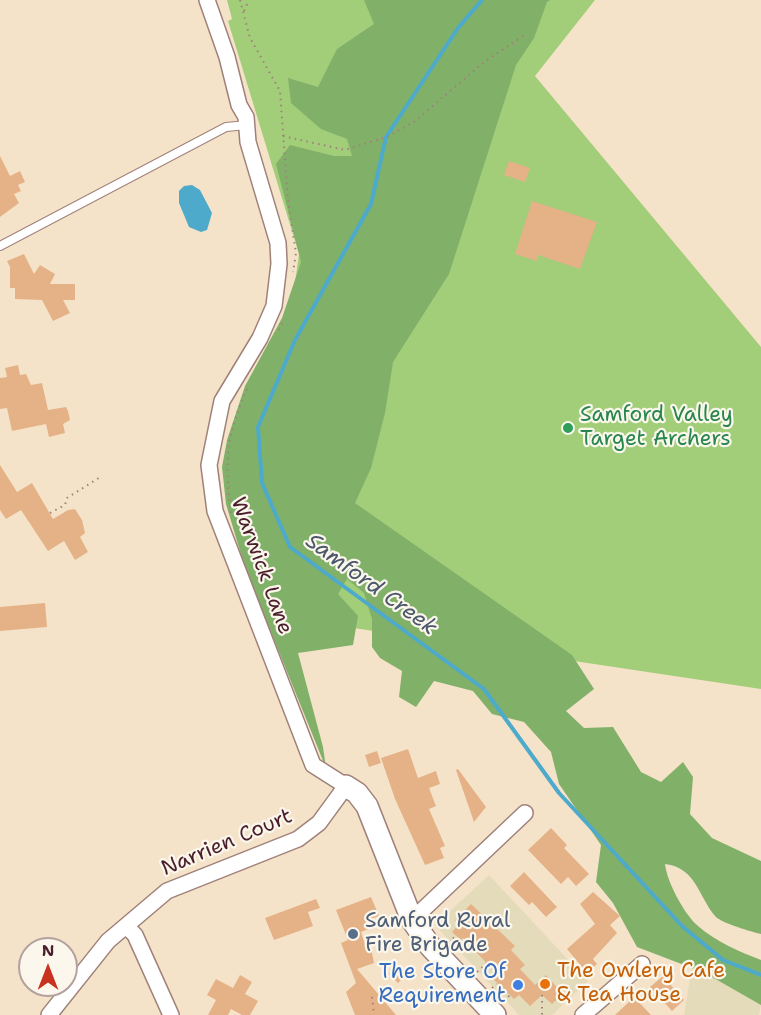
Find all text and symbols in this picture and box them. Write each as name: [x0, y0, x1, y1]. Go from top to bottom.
place label: Samford Valley Target Archers: [580, 403, 733, 453]
marker: Samford Valley Target Archers: [561, 421, 575, 435]
street label: Warwick Lane: [225, 494, 297, 638]
water label: Samford Creek: [300, 528, 442, 642]
street label: Narrien Court: [158, 804, 296, 882]
place label: Samford Rural Fire Brigade: [365, 909, 510, 959]
marker: Samford Rural Fire Brigade: [346, 927, 360, 941]
north arrow: [18, 937, 78, 997]
text: N: [42, 940, 54, 961]
place label: The Owlery Cafe & Tea House: [557, 959, 725, 1009]
place label: The Store Of Requirement: [378, 960, 506, 1010]
marker: The Owlery Cafe & Tea House: [538, 977, 552, 991]
marker: The Store Of Requirement: [511, 978, 525, 992]

